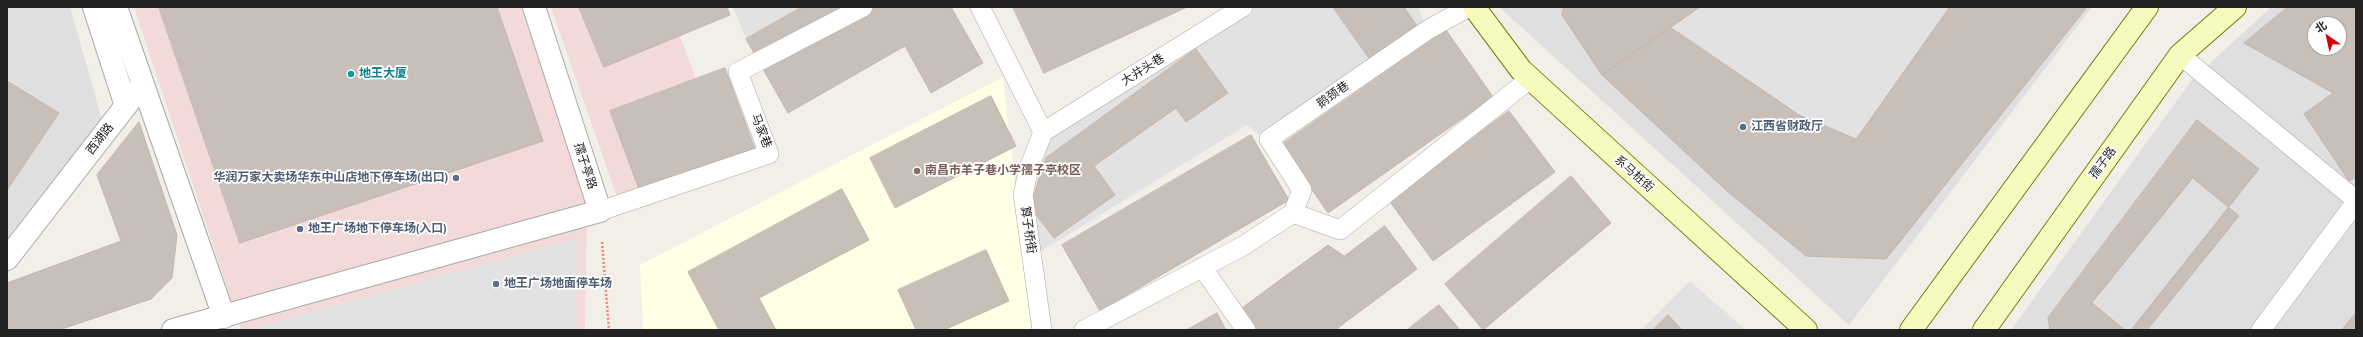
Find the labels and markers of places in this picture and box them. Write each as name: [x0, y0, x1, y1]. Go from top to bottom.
place label: 地王大厦: [359, 67, 407, 81]
marker: 地王大厦: [346, 69, 356, 79]
place label: 江西省财政厅: [1751, 120, 1823, 134]
marker: 江西省财政厅: [1738, 122, 1748, 132]
place label: 南昌市羊子巷小学孺子亭校区: [925, 164, 1081, 178]
marker: 南昌市羊子巷小学孺子亭校区: [912, 166, 922, 176]
place label: 华润万家大卖场华东中山店地下停车场(出口): [213, 171, 448, 185]
marker: 华润万家大卖场华东中山店地下停车场(出口): [451, 173, 461, 183]
place label: 地王广场地下停车场(入口): [308, 222, 447, 236]
marker: 地王广场地下停车场(入口): [295, 224, 305, 234]
place label: 地王广场地面停车场: [504, 277, 612, 291]
marker: 地王广场地面停车场: [491, 279, 501, 289]

